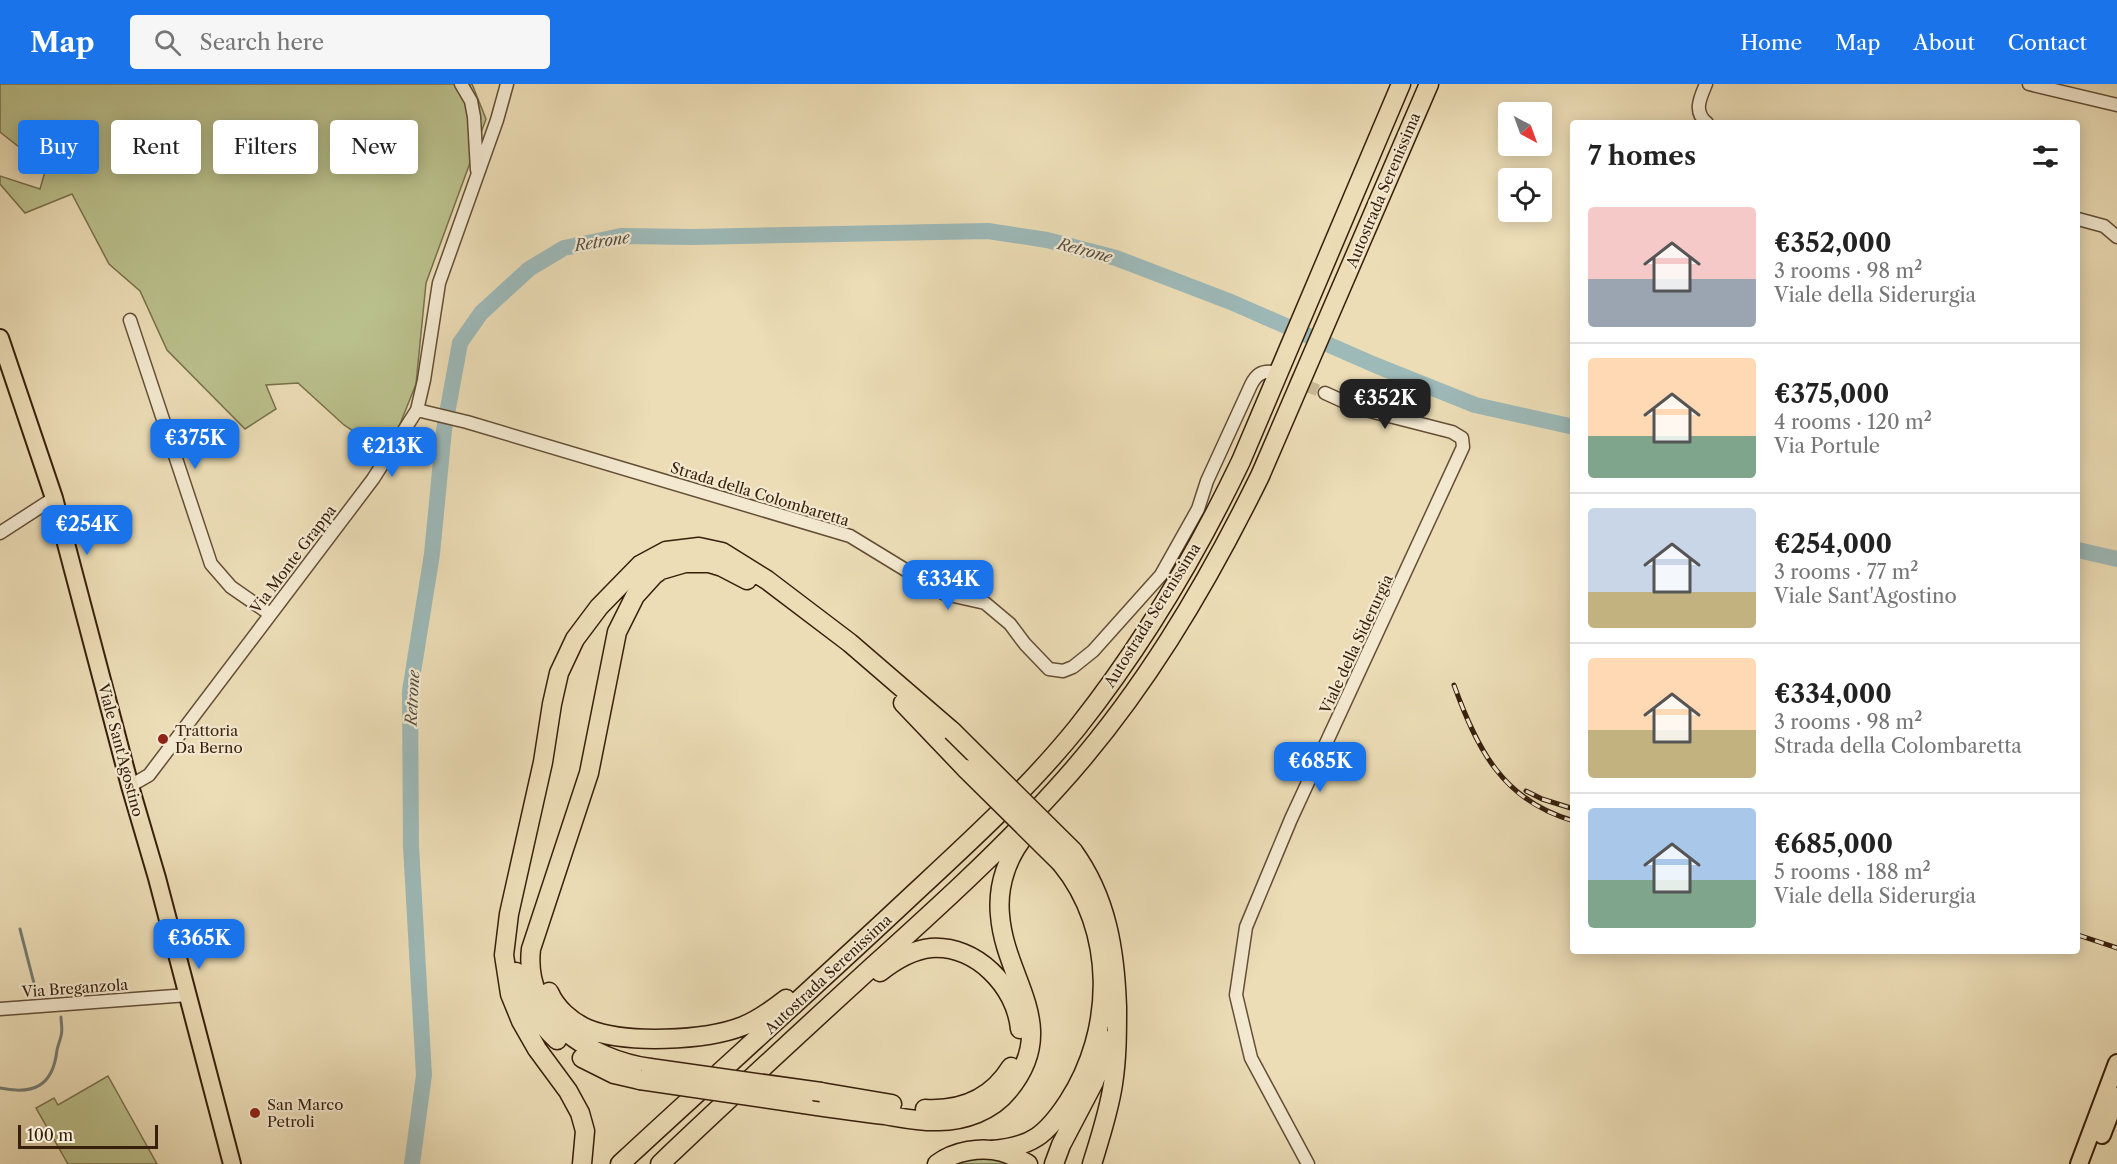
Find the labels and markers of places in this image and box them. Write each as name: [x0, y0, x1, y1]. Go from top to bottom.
pin: €352K: [1343, 379, 1427, 430]
pin: €375K: [153, 419, 237, 470]
pin: €213K: [350, 427, 434, 478]
pin: €254K: [45, 505, 129, 556]
pin: €334K: [906, 560, 990, 611]
place label: Trattoria Da Berno: [175, 721, 243, 757]
marker: Trattoria Da Berno: [156, 732, 170, 746]
pin: €685K: [1278, 742, 1362, 793]
pin: €365K: [157, 919, 241, 970]
place label: San Marco Petroli: [267, 1095, 343, 1131]
marker: San Marco Petroli: [248, 1106, 262, 1120]

